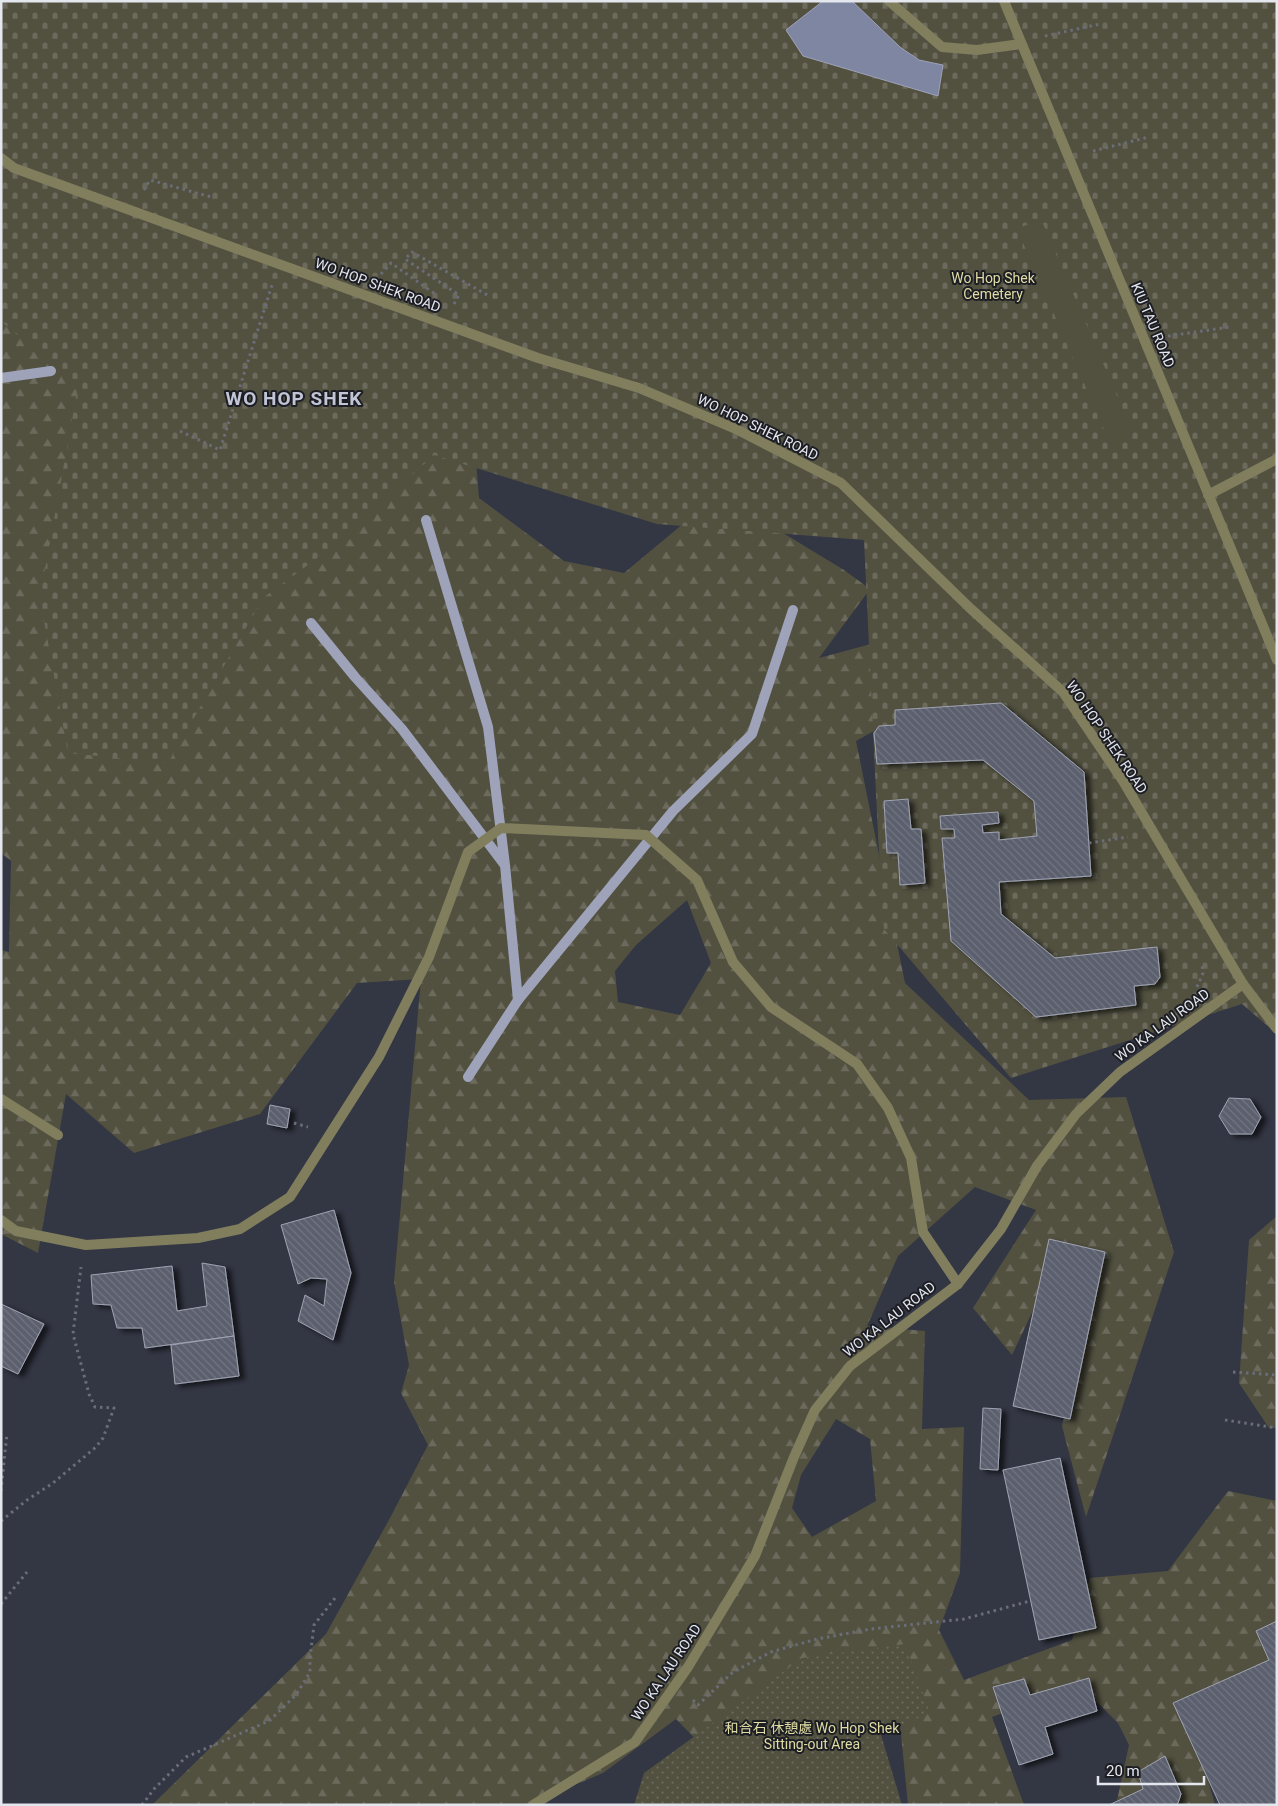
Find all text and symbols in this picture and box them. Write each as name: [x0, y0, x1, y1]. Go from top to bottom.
street label: WO HOP SHEK ROAD: [313, 255, 443, 315]
park label: Wo Hop Shek Cemetery: [951, 270, 1036, 302]
street label: KIU TAU ROAD: [1128, 280, 1178, 370]
district label: WO HOP SHEK: [226, 387, 362, 410]
street label: WO HOP SHEK ROAD: [695, 391, 821, 463]
street label: WO HOP SHEK ROAD: [1063, 678, 1151, 796]
street label: WO KA LAU ROAD: [1112, 985, 1212, 1065]
street label: WO KA LAU ROAD: [840, 1278, 938, 1360]
street label: WO KA LAU ROAD: [628, 1621, 704, 1723]
park label: 和合石 休憩處 Wo Hop Shek Sitting-out Area: [725, 1720, 900, 1752]
scale bar: [1098, 1754, 1204, 1786]
text: 20 m: [1106, 1762, 1140, 1780]

